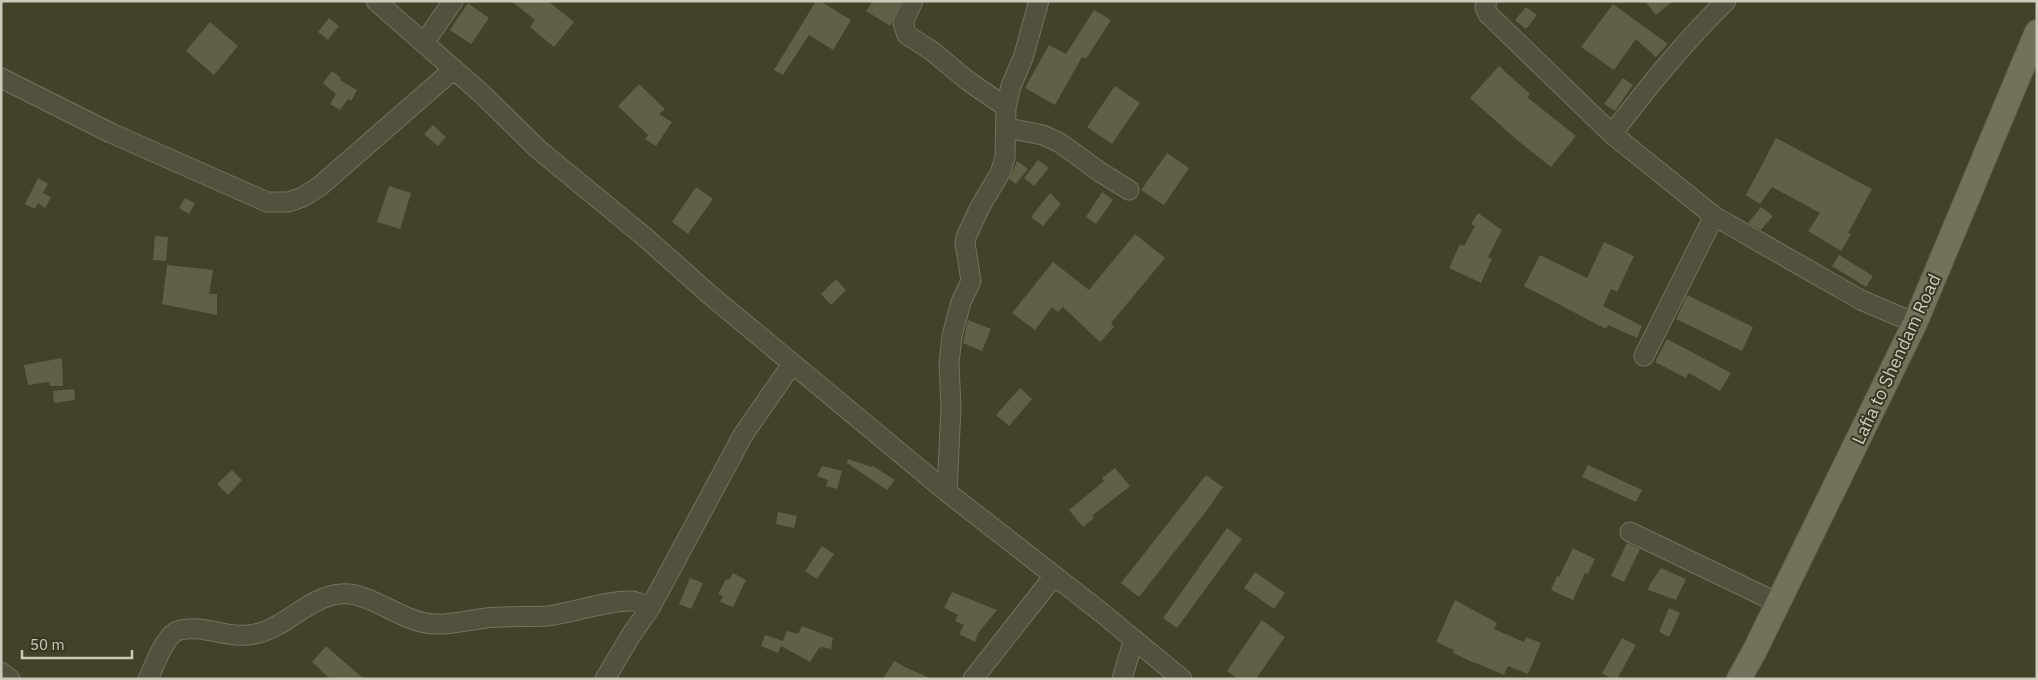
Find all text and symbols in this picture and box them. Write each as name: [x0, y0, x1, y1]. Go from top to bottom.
street label: Lafia to Shendam Road: [1846, 270, 1946, 448]
scale bar: [22, 628, 132, 660]
text: 50 m: [30, 635, 65, 654]

